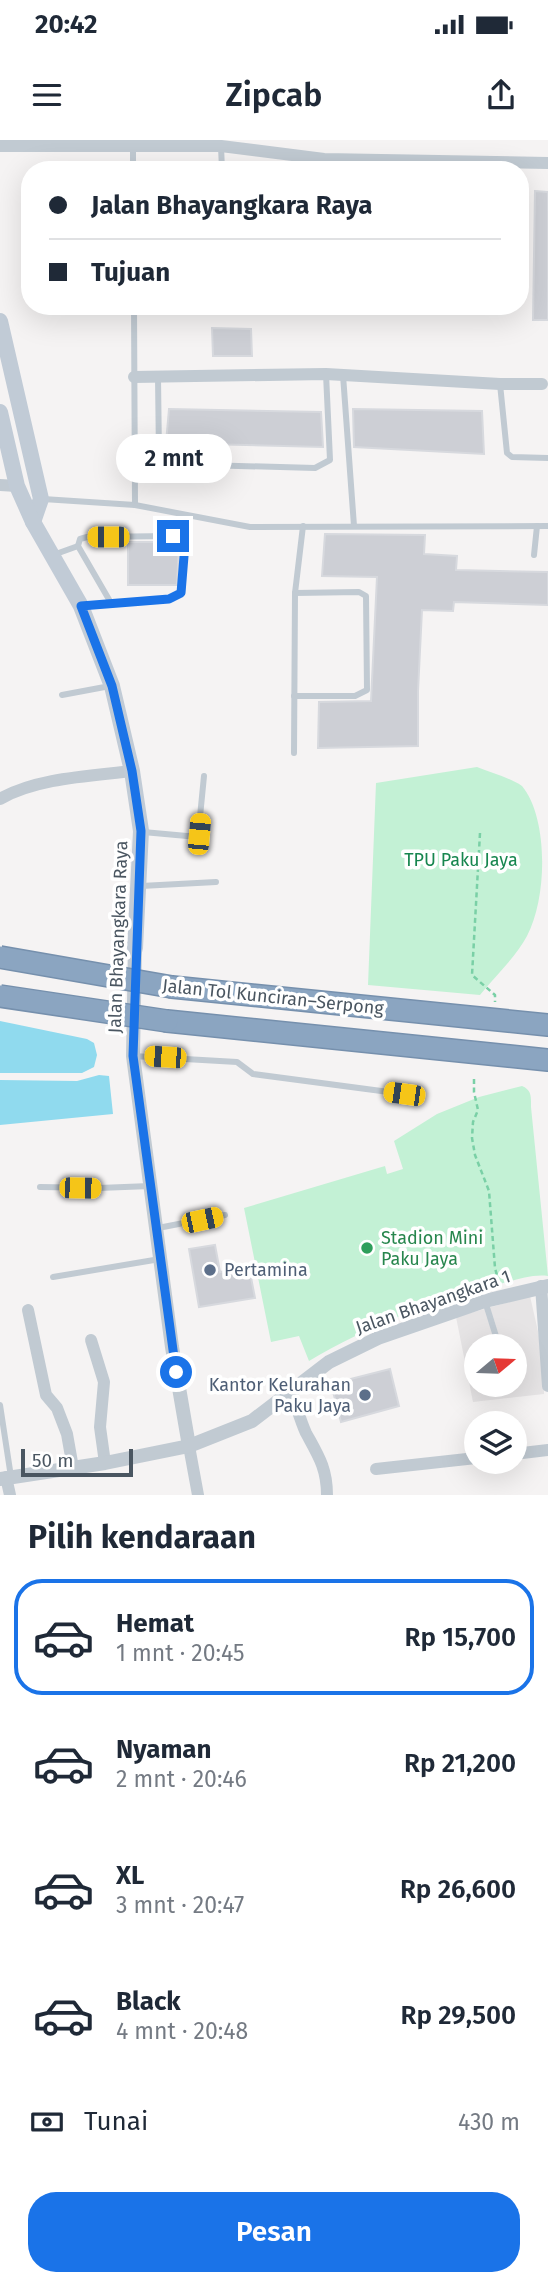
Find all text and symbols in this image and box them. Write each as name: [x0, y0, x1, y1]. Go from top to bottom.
text: 20:42: [35, 9, 97, 40]
icon: menu: [28, 76, 66, 114]
text: Zipcab: [226, 76, 322, 114]
icon: share: [482, 76, 520, 114]
text: Jalan Bhayangkara Raya: [91, 190, 373, 221]
text: Tujuan: [91, 257, 170, 288]
callout: 2 mnt: [115, 434, 231, 484]
text: 2 mnt: [145, 444, 203, 472]
route end: [157, 520, 189, 552]
car: [88, 527, 130, 548]
car: [187, 812, 212, 856]
street label: Jalan Bhayangkara Raya: [104, 840, 132, 1034]
park label: TPU Paku Jaya: [404, 849, 518, 871]
street label: Jalan Tol Kunciran–Serpong: [161, 974, 385, 1020]
car: [144, 1045, 187, 1069]
car: [382, 1081, 427, 1107]
car: [59, 1177, 102, 1199]
car: [180, 1205, 225, 1235]
place label: Stadion Mini Paku Jaya: [381, 1227, 483, 1270]
marker: Stadion Mini Paku Jaya: [359, 1240, 375, 1256]
place label: Pertamina: [224, 1259, 308, 1281]
marker: Pertamina: [202, 1262, 218, 1278]
street label: Jalan Bhayangkara 1: [353, 1265, 513, 1339]
north arrow: [464, 1334, 527, 1396]
map controls: [464, 1334, 527, 1474]
route start: [160, 1356, 192, 1388]
place label: Kantor Kelurahan Paku Jaya: [209, 1374, 351, 1417]
marker: Kantor Kelurahan Paku Jaya: [357, 1387, 373, 1403]
button: layers: [464, 1411, 527, 1474]
scale bar: [21, 1446, 133, 1478]
text: 50 m: [32, 1449, 73, 1472]
text: Pilih kendaraan: [28, 1518, 256, 1556]
icon: car: [32, 1606, 95, 1669]
text: Hemat: [116, 1608, 194, 1639]
text: Rp 15,700: [405, 1622, 516, 1653]
text: 1 mnt · 20:45: [116, 1639, 244, 1667]
icon: car: [32, 1732, 95, 1795]
text: Nyaman: [116, 1734, 212, 1765]
text: Rp 21,200: [404, 1748, 516, 1779]
text: 2 mnt · 20:46: [116, 1765, 247, 1793]
icon: car: [32, 1858, 95, 1921]
text: XL: [116, 1860, 144, 1891]
text: Rp 26,600: [400, 1874, 516, 1905]
text: 3 mnt · 20:47: [116, 1891, 244, 1919]
icon: car: [32, 1984, 95, 2047]
text: Black: [116, 1986, 181, 2017]
text: Rp 29,500: [400, 2000, 516, 2031]
text: 4 mnt · 20:48: [116, 2017, 248, 2045]
icon: cash: [28, 2103, 66, 2141]
text: Tunai: [84, 2106, 148, 2137]
text: 430 m: [458, 2108, 520, 2136]
button: Pesan: [28, 2192, 520, 2272]

